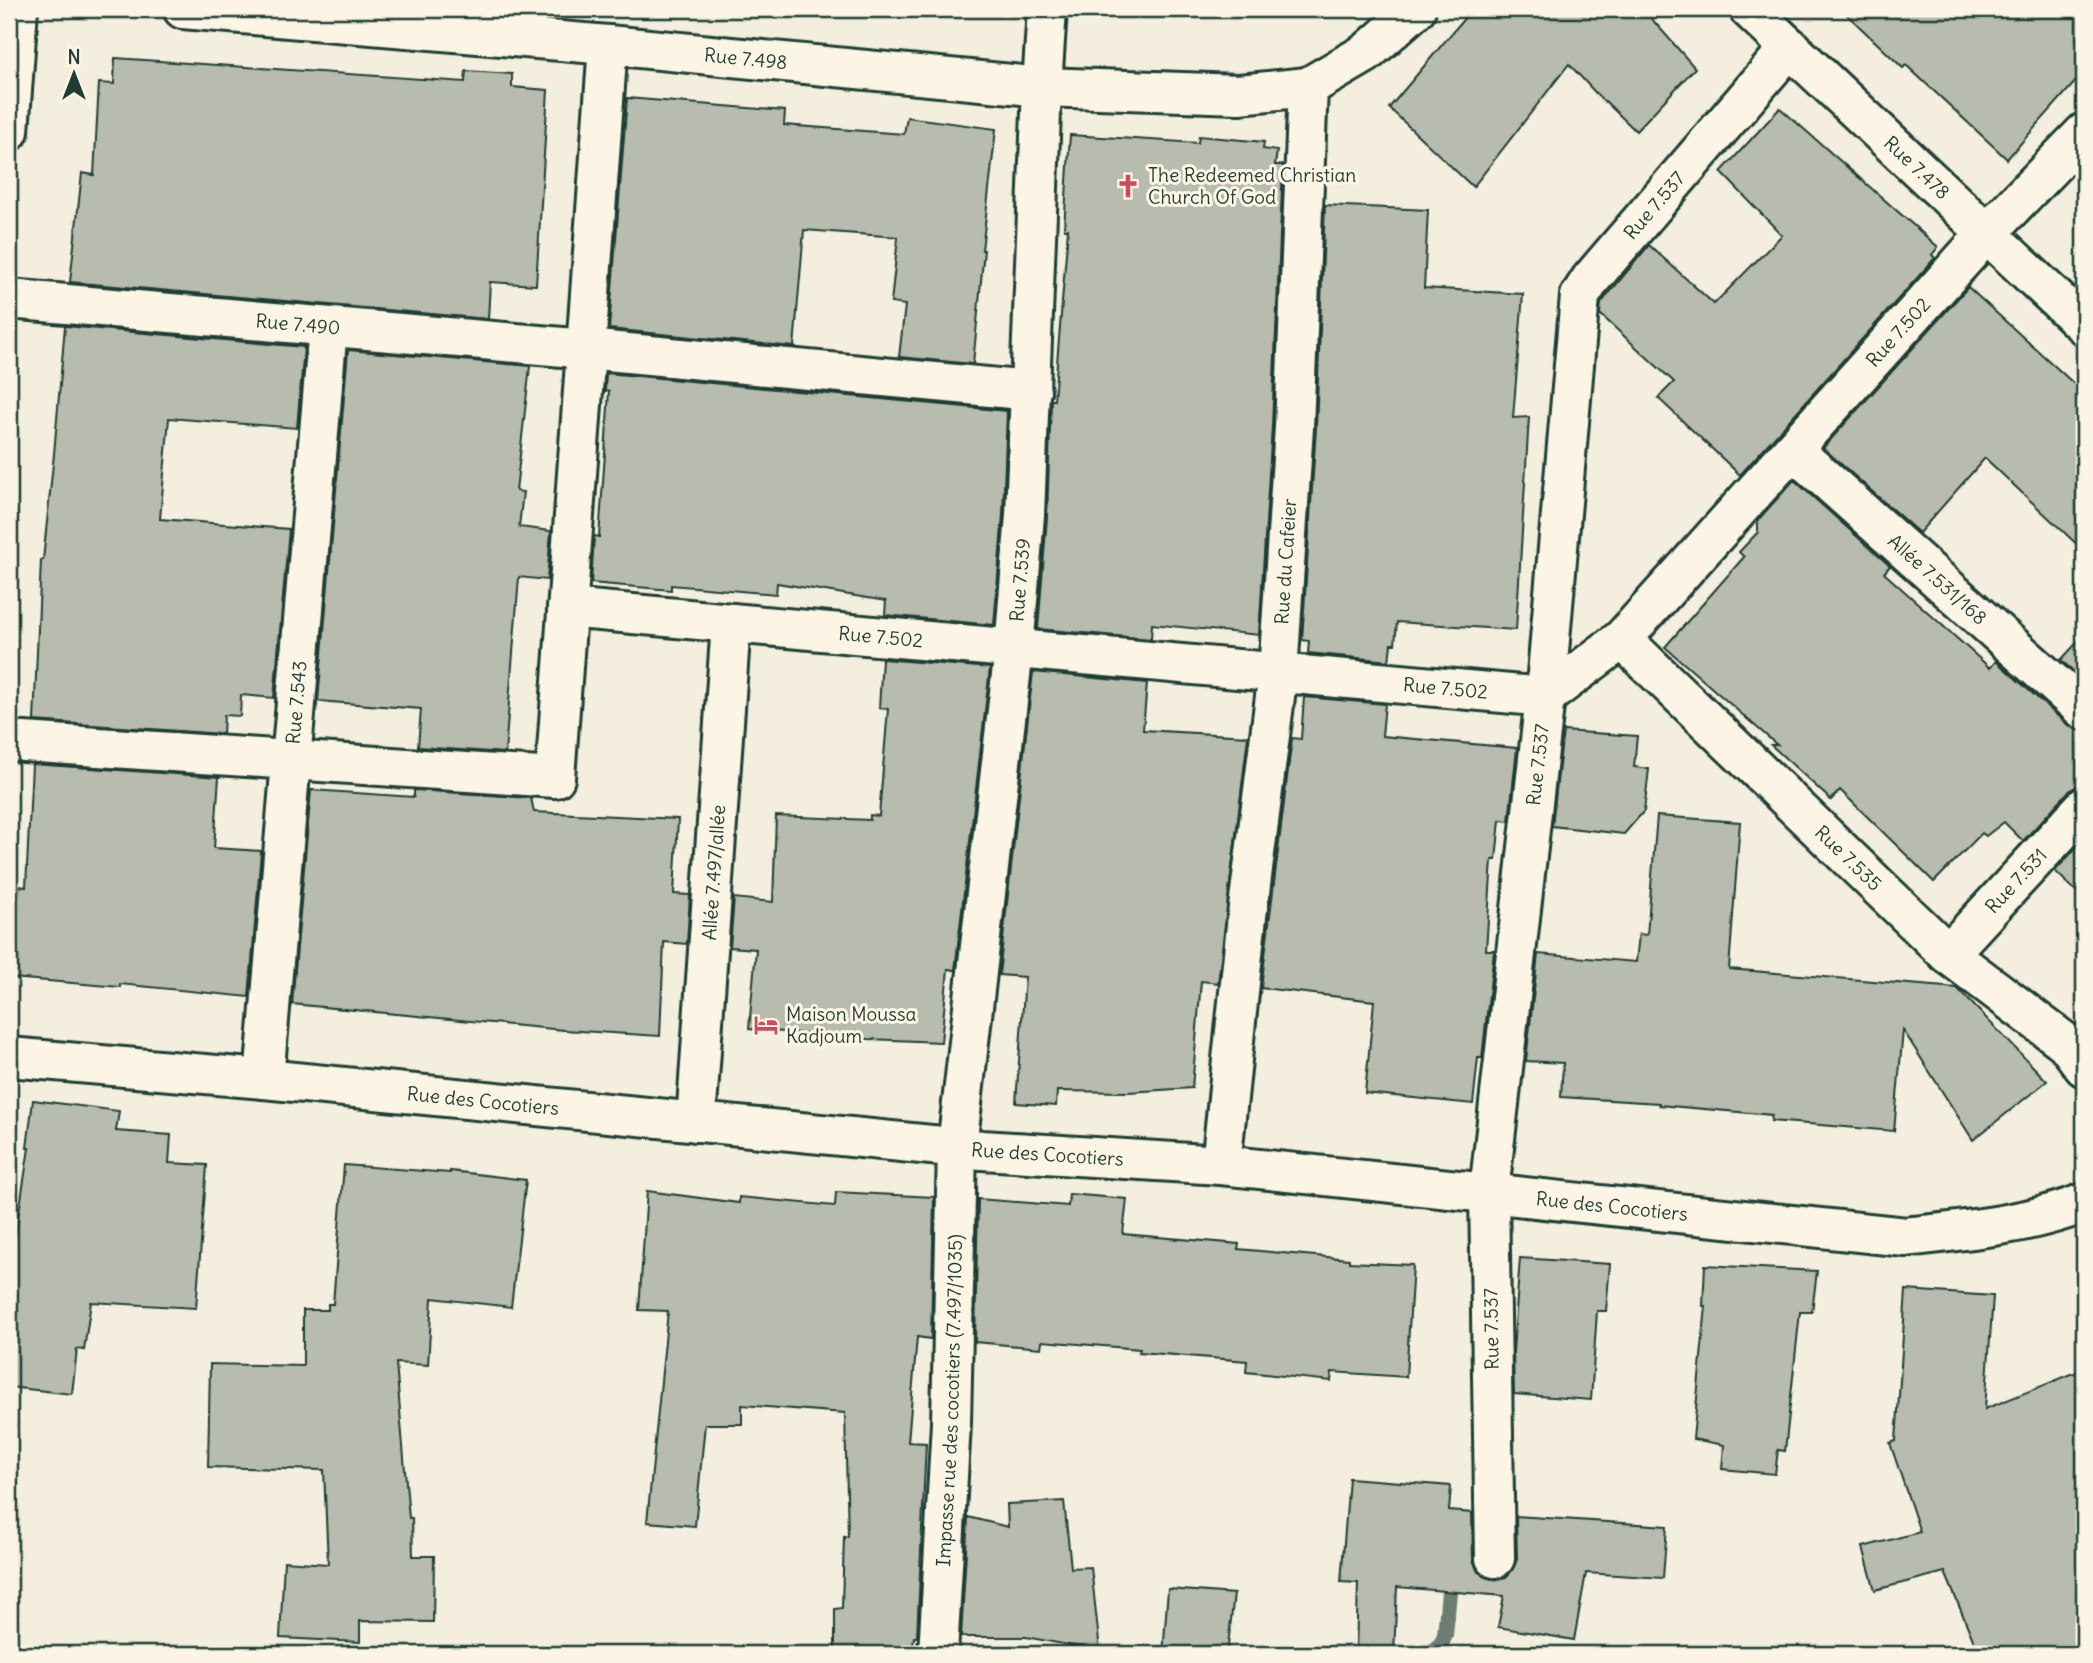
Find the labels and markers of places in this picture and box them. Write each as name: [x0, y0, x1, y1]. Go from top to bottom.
place label: The Redeemed Christian Church Of God: [1148, 163, 1356, 209]
church icon: The Redeemed Christian Church Of God: [1114, 172, 1142, 200]
place label: Maison Moussa Kadjoum: [786, 1002, 917, 1048]
hotel icon: Maison Moussa Kadjoum: [752, 1011, 780, 1039]

